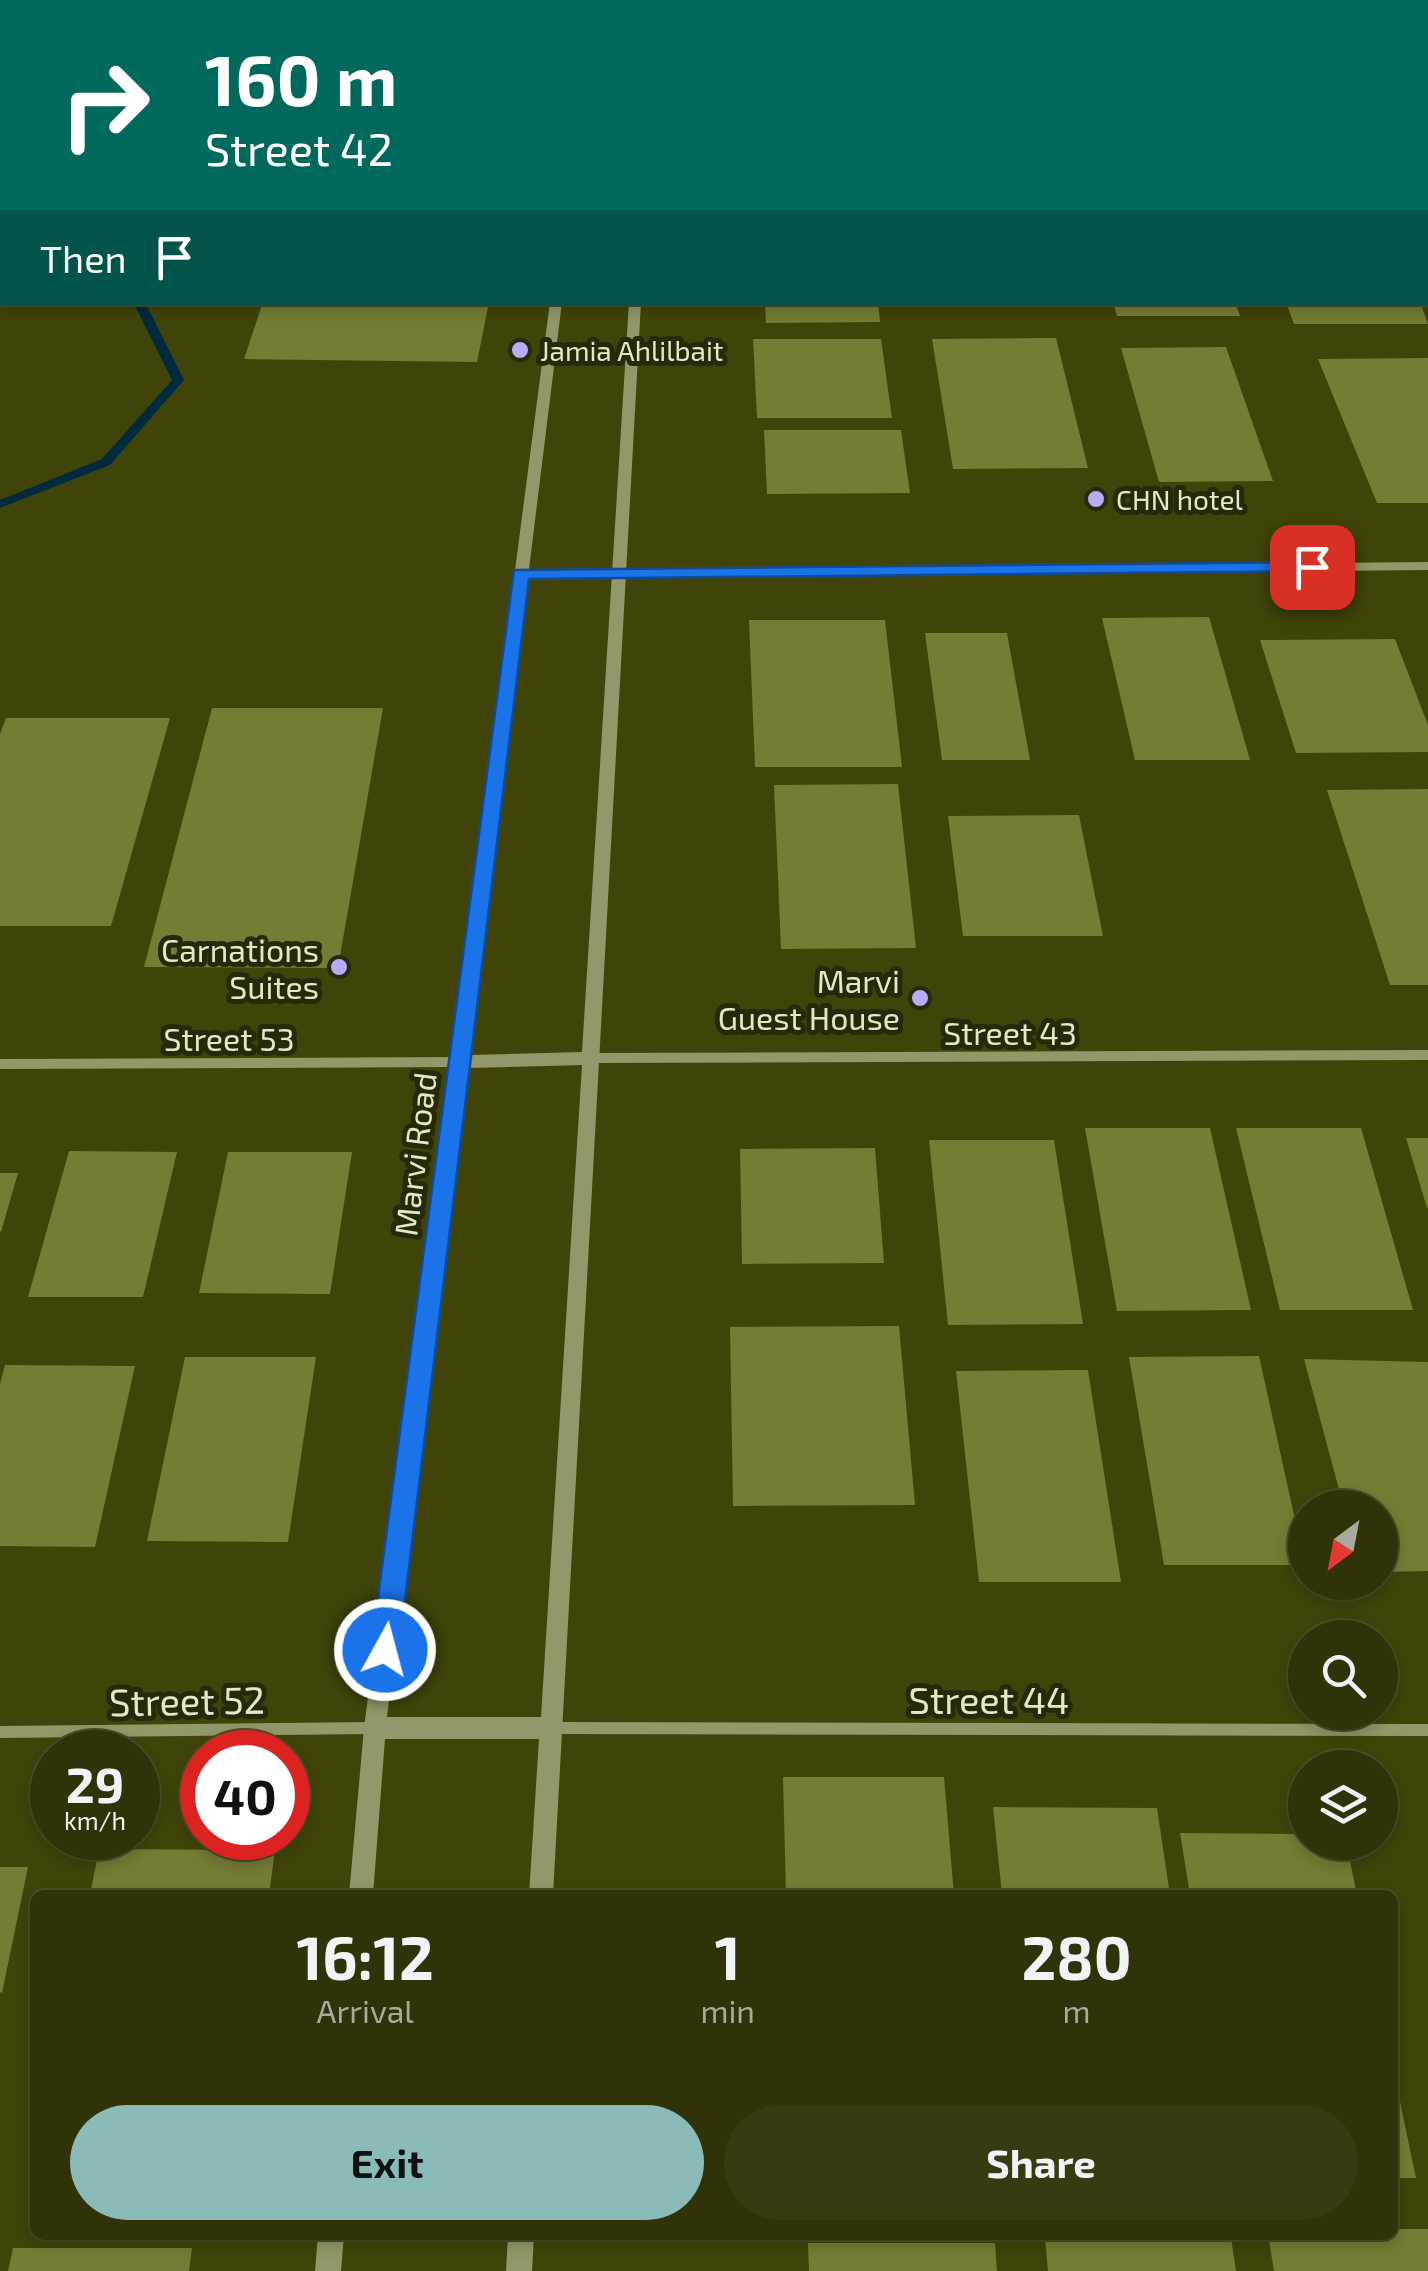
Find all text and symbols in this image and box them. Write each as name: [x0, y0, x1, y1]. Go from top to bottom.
text: 160 m: [205, 36, 398, 120]
icon: right: [40, 40, 170, 170]
text: Street 42: [205, 121, 393, 175]
icon: arrive: [147, 230, 202, 285]
text: Then: [40, 235, 127, 281]
place label: Jamia Ahlilbait: [540, 333, 724, 367]
marker: Jamia Ahlilbait: [509, 339, 531, 361]
place label: CHN hotel: [1116, 482, 1243, 516]
marker: CHN hotel: [1085, 488, 1107, 510]
pin: [1270, 525, 1355, 610]
icon: arrive: [1285, 540, 1340, 595]
place label: Carnations Suites: [161, 930, 319, 1005]
marker: Carnations Suites: [328, 956, 350, 978]
place label: Marvi Guest House: [718, 961, 900, 1036]
marker: Marvi Guest House: [909, 987, 931, 1009]
street label: Street 43: [943, 1013, 1077, 1051]
street label: Street 53: [163, 1019, 295, 1057]
street label: Marvi Road: [385, 1070, 443, 1238]
north arrow: [1288, 1490, 1398, 1600]
map controls: [1288, 1490, 1398, 1860]
position arrow: [333, 1598, 437, 1702]
button: search: [1288, 1620, 1398, 1730]
street label: Street 52: [109, 1676, 265, 1724]
street label: Street 44: [909, 1676, 1069, 1722]
speed limit sign: 40: [180, 1730, 310, 1860]
button: layers: [1288, 1750, 1398, 1860]
text: 29: [66, 1753, 124, 1813]
text: km/h: [64, 1805, 126, 1835]
text: 16:12: [296, 1920, 434, 1992]
text: 1: [715, 1920, 741, 1992]
text: 280: [1021, 1920, 1132, 1992]
text: Arrival: [317, 1991, 414, 2029]
text: min: [700, 1991, 755, 2029]
text: m: [1062, 1991, 1090, 2029]
button: Exit: [70, 2105, 704, 2220]
button: Share: [724, 2105, 1358, 2220]

